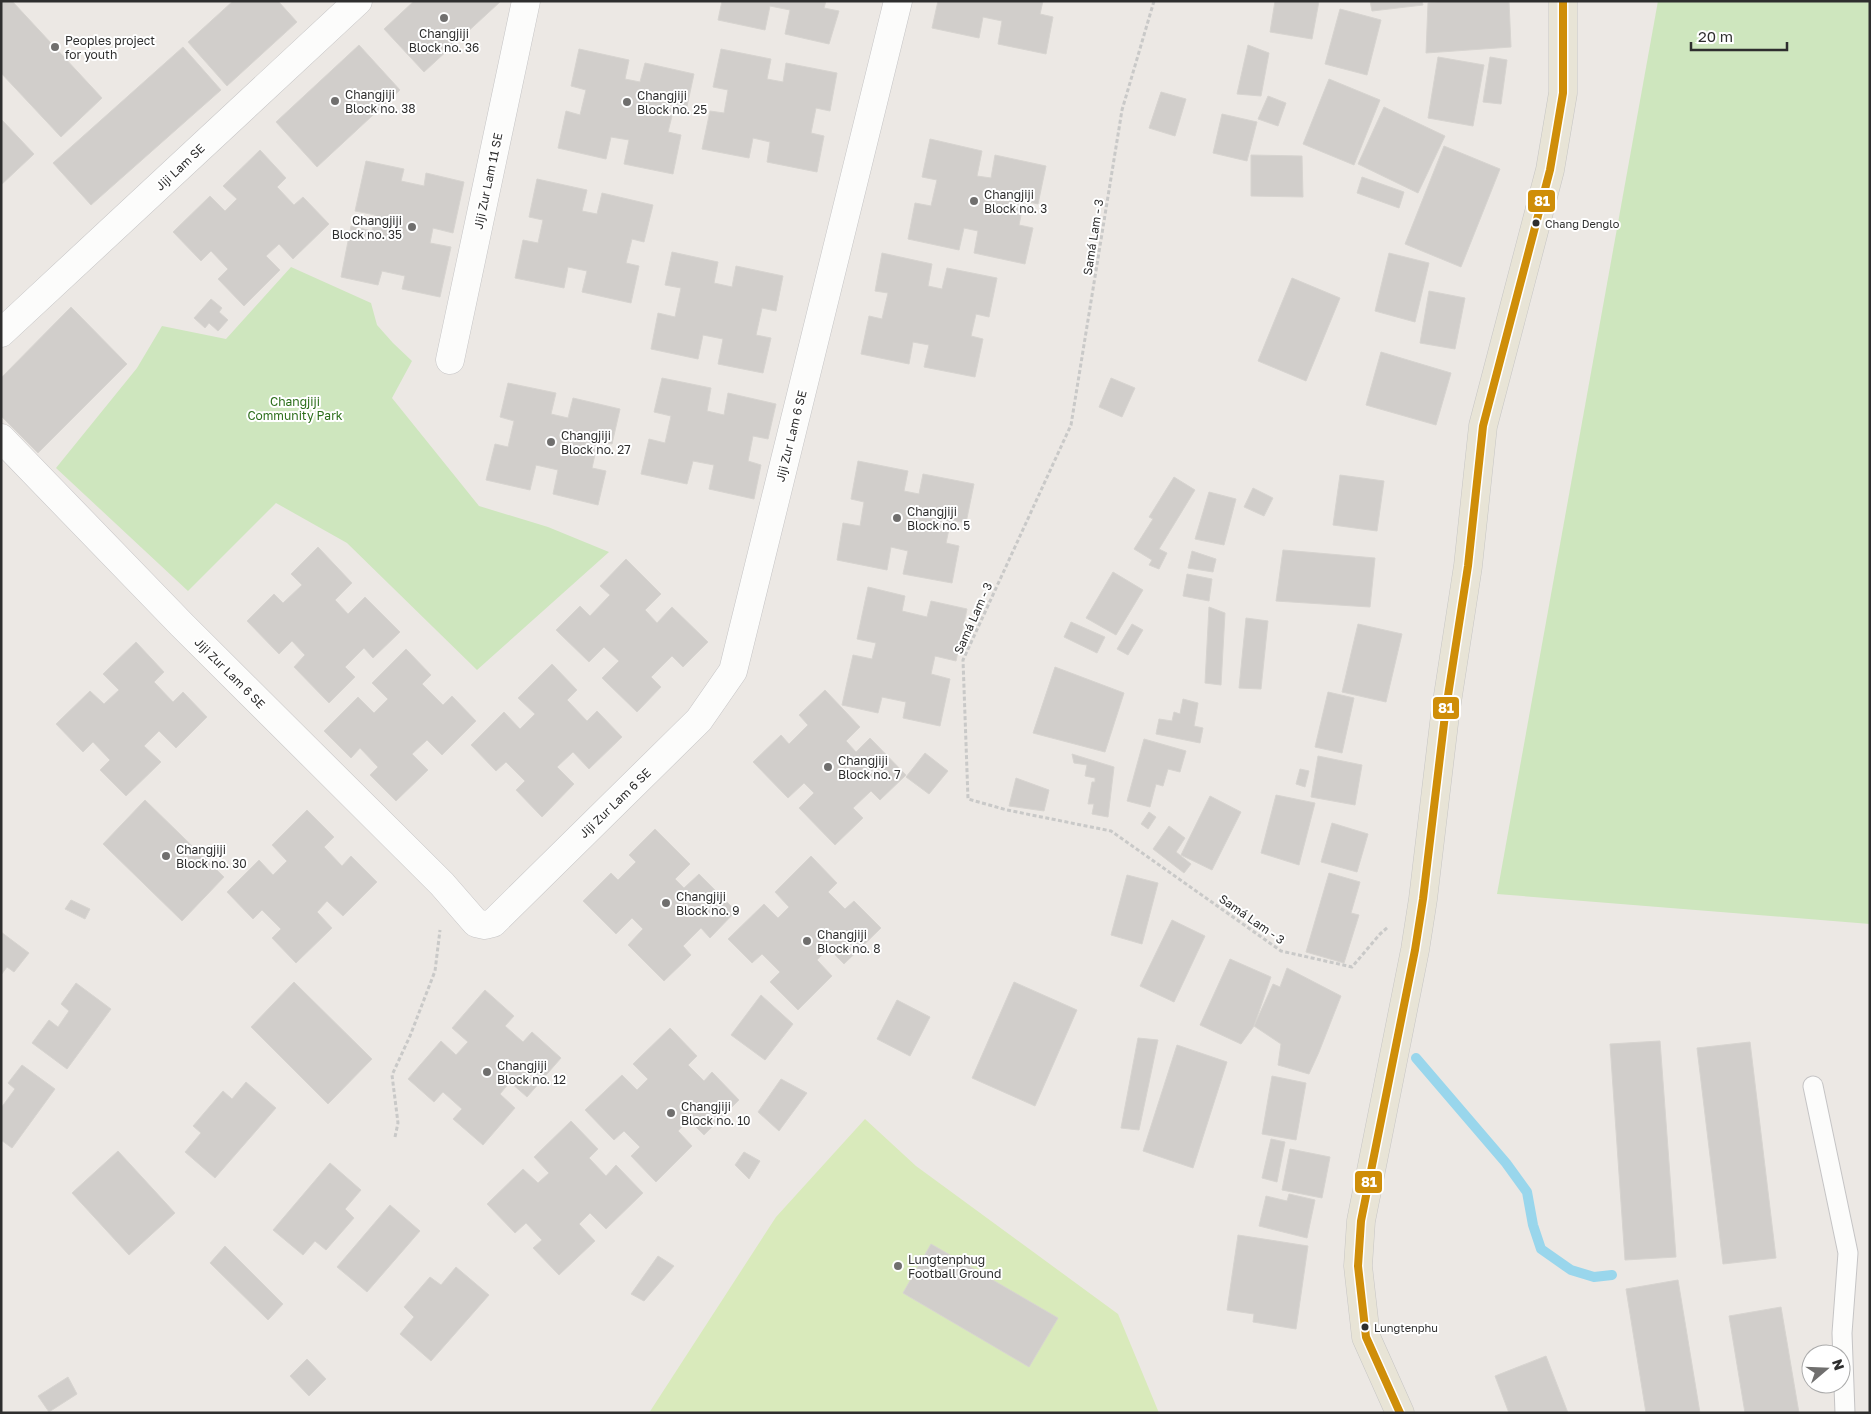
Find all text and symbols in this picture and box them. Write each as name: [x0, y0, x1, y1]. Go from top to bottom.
marker: Changjiji Block no. 36: [438, 12, 450, 24]
scale bar: [1691, 20, 1787, 52]
place label: Changjiji Block no. 36: [409, 26, 479, 55]
text: 20 m: [1698, 27, 1733, 45]
place label: Peoples project for youth: [65, 33, 155, 62]
marker: Peoples project for youth: [49, 41, 61, 53]
place label: Changjiji Block no. 38: [345, 87, 416, 116]
place label: Changjiji Block no. 25: [637, 88, 707, 117]
marker: Changjiji Block no. 38: [329, 95, 341, 107]
marker: Changjiji Block no. 25: [621, 96, 633, 108]
street label: Jiji Zur Lam 11 SE: [470, 131, 506, 231]
street label: Jiji Lam SE: [152, 140, 208, 194]
place label: Changjiji Block no. 3: [984, 187, 1047, 216]
line badge: 81: [1527, 189, 1556, 213]
text: 81: [1534, 192, 1550, 209]
marker: Changjiji Block no. 3: [968, 195, 980, 207]
street label: Samá Lam - 3: [1080, 198, 1106, 276]
place label: Changjiji Block no. 35: [332, 213, 402, 242]
place label: Chang Denglo: [1545, 217, 1620, 230]
marker: Chang Denglo: [1531, 218, 1541, 228]
marker: Changjiji Block no. 35: [406, 221, 418, 233]
street label: Jiji Zur Lam 6 SE: [772, 389, 810, 483]
park label: Changjiji Community Park: [247, 394, 343, 423]
place label: Changjiji Block no. 27: [561, 428, 631, 457]
marker: Changjiji Block no. 27: [545, 436, 557, 448]
place label: Changjiji Block no. 5: [907, 504, 970, 533]
marker: Changjiji Block no. 5: [891, 512, 903, 524]
street label: Samá Lam - 3: [951, 580, 995, 656]
street label: Jiji Zur Lam 6 SE: [192, 635, 268, 711]
line badge: 81: [1432, 696, 1460, 720]
text: 81: [1438, 699, 1454, 716]
place label: Changjiji Block no. 7: [838, 753, 901, 782]
marker: Changjiji Block no. 7: [822, 761, 834, 773]
street label: Jiji Zur Lam 6 SE: [576, 765, 654, 841]
place label: Changjiji Block no. 30: [176, 842, 247, 871]
marker: Changjiji Block no. 30: [160, 850, 172, 862]
place label: Changjiji Block no. 9: [676, 889, 739, 918]
street label: Samá Lam - 3: [1216, 891, 1288, 947]
marker: Changjiji Block no. 9: [660, 897, 672, 909]
place label: Changjiji Block no. 8: [817, 927, 881, 956]
marker: Changjiji Block no. 8: [801, 935, 813, 947]
place label: Changjiji Block no. 12: [497, 1058, 566, 1087]
marker: Changjiji Block no. 12: [481, 1066, 493, 1078]
place label: Changjiji Block no. 10: [681, 1099, 750, 1128]
marker: Changjiji Block no. 10: [665, 1107, 677, 1119]
line badge: 81: [1354, 1170, 1383, 1194]
text: 81: [1361, 1173, 1377, 1190]
place label: Lungtenphug Football Ground: [908, 1252, 1001, 1281]
marker: Lungtenphug Football Ground: [892, 1260, 904, 1272]
place label: Lungtenphu: [1374, 1321, 1438, 1334]
marker: Lungtenphu: [1360, 1322, 1370, 1332]
north arrow: [1801, 1344, 1851, 1394]
text: N: [1829, 1357, 1849, 1372]

